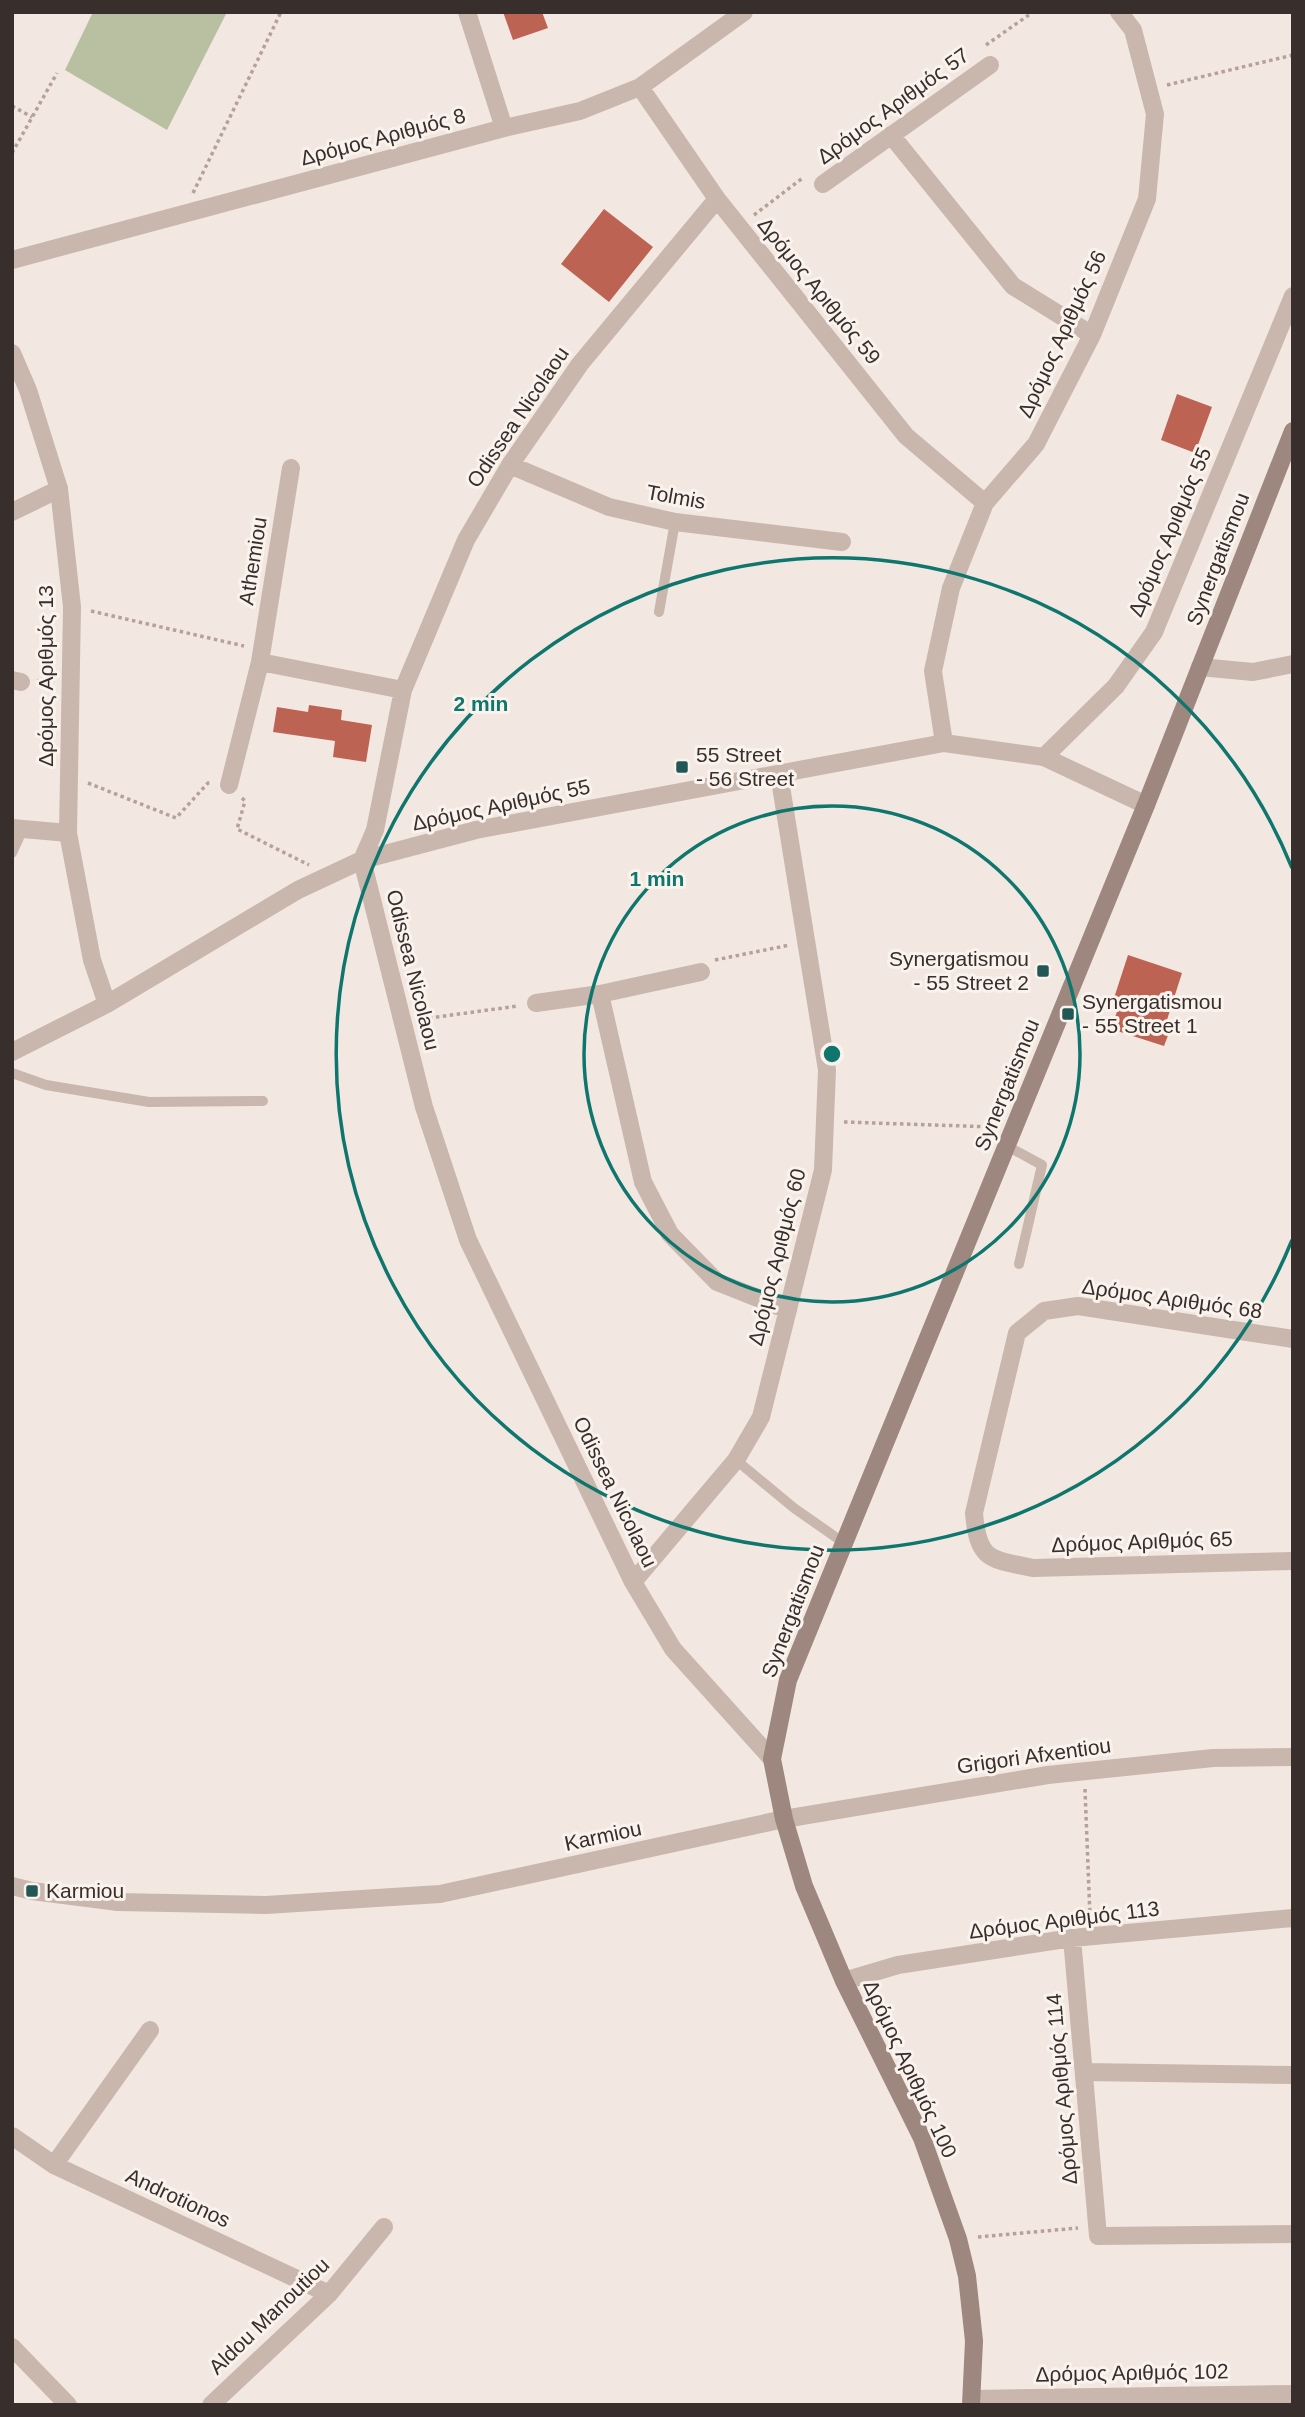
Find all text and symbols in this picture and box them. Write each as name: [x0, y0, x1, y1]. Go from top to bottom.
street label: Δρόμος Αριθμός 57: [812, 43, 973, 168]
street label: Δρόμος Αριθμός 8: [298, 103, 468, 170]
street label: Δρόμος Αριθμός 59: [753, 213, 885, 368]
street label: Δρόμος Αριθμός 56: [1013, 247, 1110, 421]
street label: Odissea Nicolaou: [462, 342, 573, 491]
street label: Δρόμος Αριθμός 55: [1123, 444, 1216, 620]
street label: Tolmis: [645, 480, 707, 513]
street label: Synergatismou: [1182, 489, 1253, 628]
street label: Athemiou: [234, 515, 271, 607]
street label: Δρόμος Αριθμός 13: [34, 585, 57, 767]
text: 2 min: [454, 692, 508, 715]
place label: 55 Street - 56 Street: [696, 743, 794, 790]
marker: 55 Street - 56 Street: [674, 759, 690, 775]
street label: Δρόμος Αριθμός 55: [410, 774, 592, 835]
text: 1 min: [630, 867, 684, 890]
street label: Odissea Nicolaou: [382, 887, 445, 1053]
place label: Synergatismou - 55 Street 2: [889, 947, 1029, 994]
marker: Synergatismou - 55 Street 2: [1035, 963, 1051, 979]
place label: Synergatismou - 55 Street 1: [1082, 990, 1222, 1037]
marker: Synergatismou - 55 Street 1: [1060, 1006, 1076, 1022]
street label: Synergatismou: [970, 1016, 1043, 1154]
centre of rings: [820, 1042, 844, 1066]
street label: Δρόμος Αριθμός 60: [743, 1166, 810, 1348]
street label: Δρόμος Αριθμός 68: [1081, 1274, 1264, 1323]
street label: Odissea Nicolaou: [569, 1413, 662, 1571]
street label: Δρόμος Αριθμός 65: [1051, 1527, 1233, 1556]
street label: Synergatismou: [757, 1541, 828, 1680]
street label: Grigori Afxentiou: [955, 1733, 1112, 1778]
street label: Karmiou: [562, 1816, 644, 1855]
place label: Karmiou: [46, 1879, 124, 1902]
marker: Karmiou: [24, 1883, 40, 1899]
street label: Δρόμος Αριθμός 113: [967, 1896, 1161, 1943]
street label: Δρόμος Αριθμός 100: [859, 1976, 962, 2161]
street label: Δρόμος Αριθμός 114: [1042, 1992, 1081, 2186]
street label: Androtionos: [123, 2163, 234, 2232]
street label: Aldou Manoutiou: [204, 2253, 333, 2379]
street label: Δρόμος Αριθμός 102: [1035, 2359, 1229, 2386]

